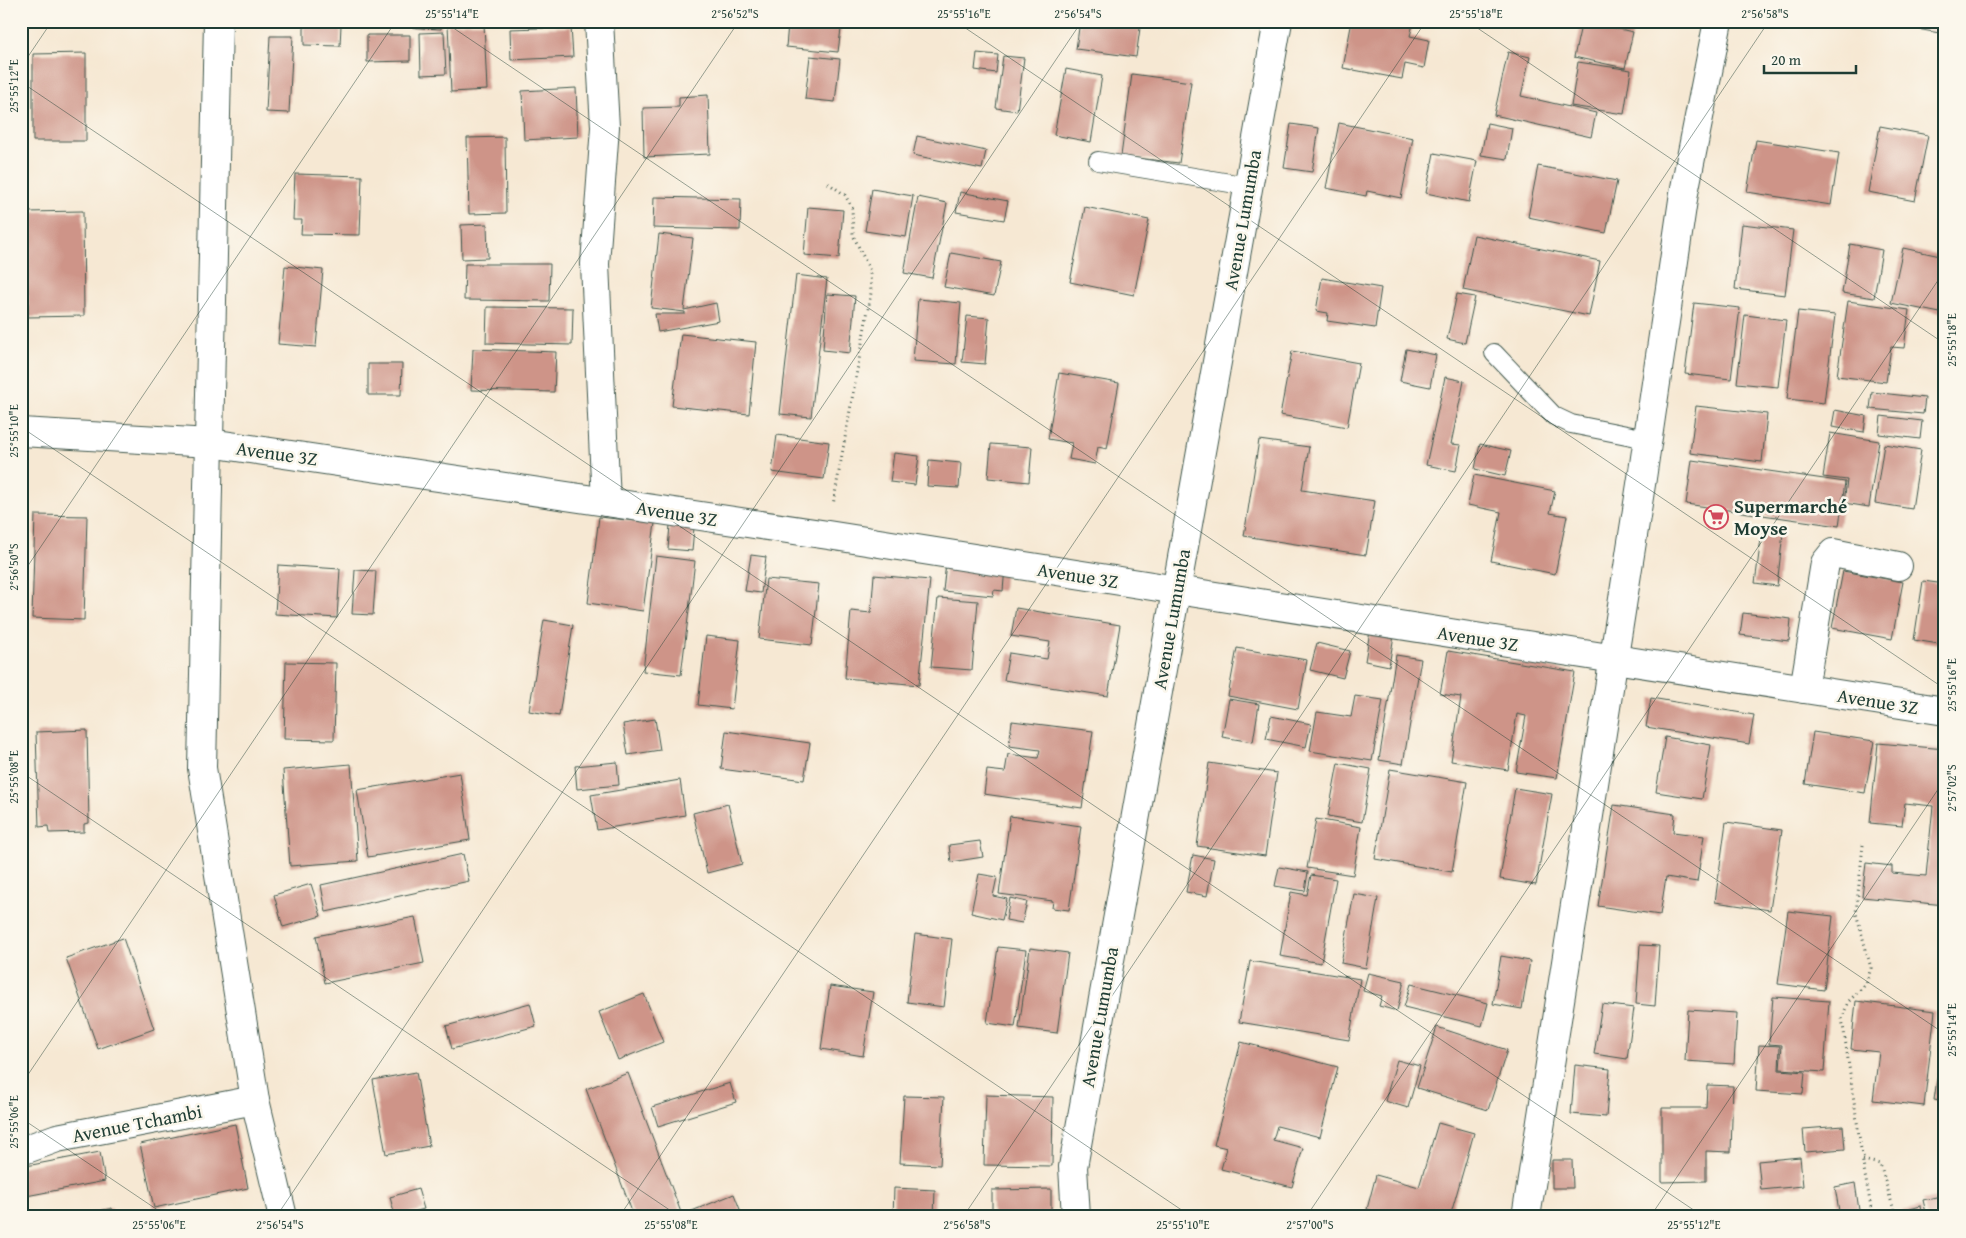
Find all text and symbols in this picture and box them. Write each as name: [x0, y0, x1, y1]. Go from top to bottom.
text: 25°55'14"E: [425, 5, 479, 22]
text: 2°56'52"S: [711, 5, 759, 22]
text: 25°55'16"E: [937, 5, 991, 22]
text: 2°56'54"S: [1054, 5, 1102, 22]
text: 25°55'18"E: [1449, 5, 1503, 22]
text: 2°56'58"S: [1741, 5, 1789, 22]
scale bar: [1764, 42, 1856, 74]
text: 20 m: [1771, 49, 1802, 70]
text: 25°55'12"E: [5, 59, 22, 113]
street label: Avenue Lumumba: [1216, 148, 1268, 292]
text: 25°55'18"E: [1943, 313, 1960, 367]
text: 25°55'10"E: [5, 404, 22, 458]
street label: Avenue 3Z: [235, 433, 319, 473]
place label: Supermarché Moyse: [1734, 492, 1847, 542]
street label: Avenue 3Z: [634, 493, 720, 533]
supermarket icon: Supermarché Moyse: [1703, 504, 1729, 530]
text: 2°56'50"S: [5, 543, 22, 591]
street label: Avenue Lumumba: [1145, 547, 1197, 691]
street label: Avenue 3Z: [1035, 555, 1121, 595]
street label: Avenue 3Z: [1435, 618, 1521, 658]
text: 25°55'16"E: [1943, 658, 1960, 712]
street label: Avenue 3Z: [1835, 681, 1921, 721]
text: 25°55'08"E: [5, 750, 22, 804]
text: 2°57'02"S: [1943, 764, 1960, 812]
street label: Avenue Lumumba: [1073, 945, 1125, 1089]
text: 25°55'14"E: [1943, 1003, 1960, 1057]
text: 25°55'06"E: [5, 1095, 22, 1149]
street label: Avenue Tchambi: [70, 1097, 204, 1149]
text: 25°55'06"E: [132, 1216, 186, 1233]
text: 2°56'54"S: [256, 1216, 304, 1233]
text: 25°55'08"E: [644, 1216, 698, 1233]
text: 2°56'58"S: [943, 1216, 991, 1233]
text: 25°55'10"E: [1156, 1216, 1210, 1233]
text: 2°57'00"S: [1286, 1216, 1334, 1233]
text: 25°55'12"E: [1667, 1216, 1721, 1233]

